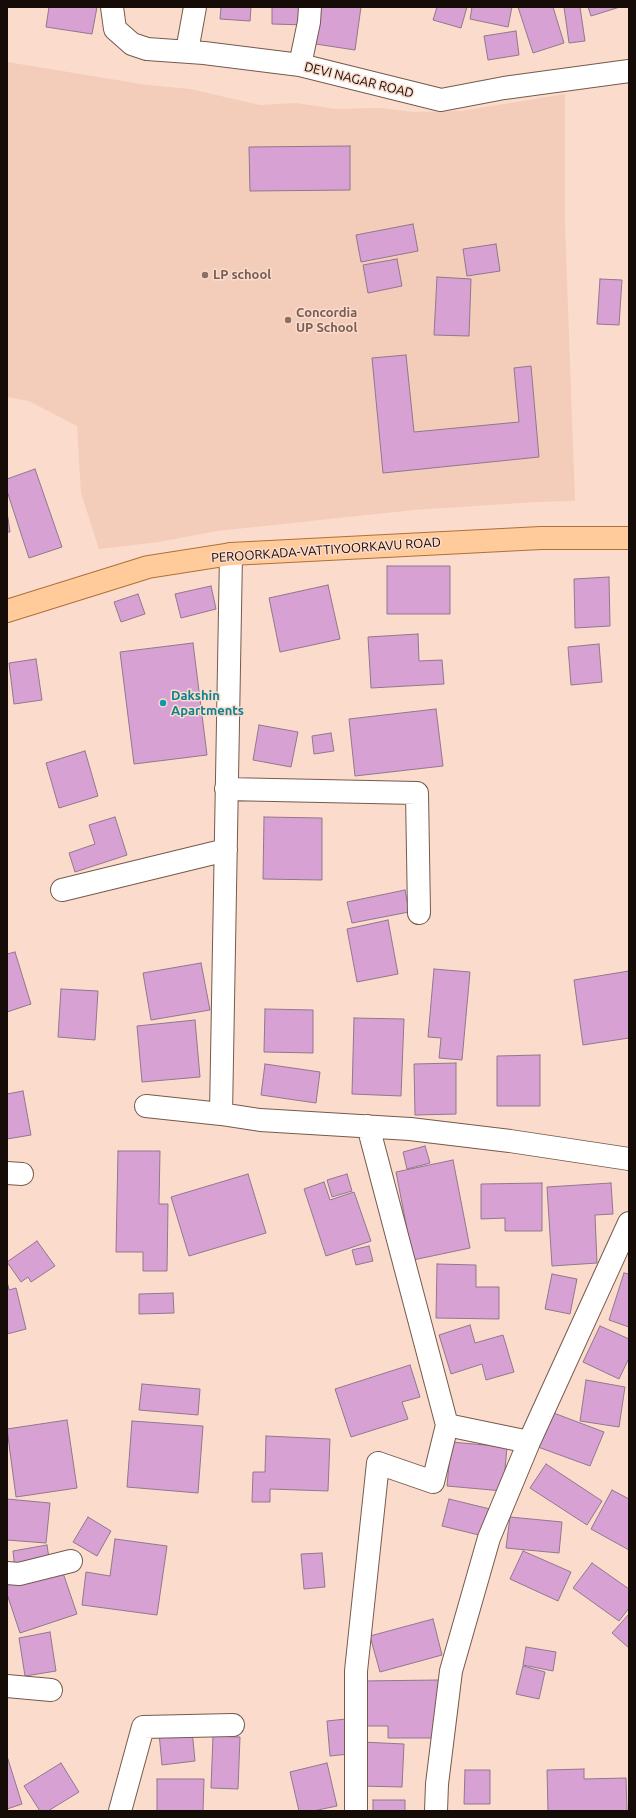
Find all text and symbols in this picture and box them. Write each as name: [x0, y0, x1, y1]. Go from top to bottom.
street label: DEVI NAGAR ROAD: [303, 59, 415, 101]
place label: LP school: [213, 267, 271, 283]
marker: LP school: [200, 270, 210, 280]
place label: Concordia UP School: [296, 305, 357, 336]
marker: Concordia UP School: [283, 315, 293, 325]
street label: PEROORKADA-VATTIYOORKAVU ROAD: [211, 534, 441, 566]
place label: Dakshin Apartments: [171, 688, 244, 719]
marker: Dakshin Apartments: [158, 698, 168, 708]

